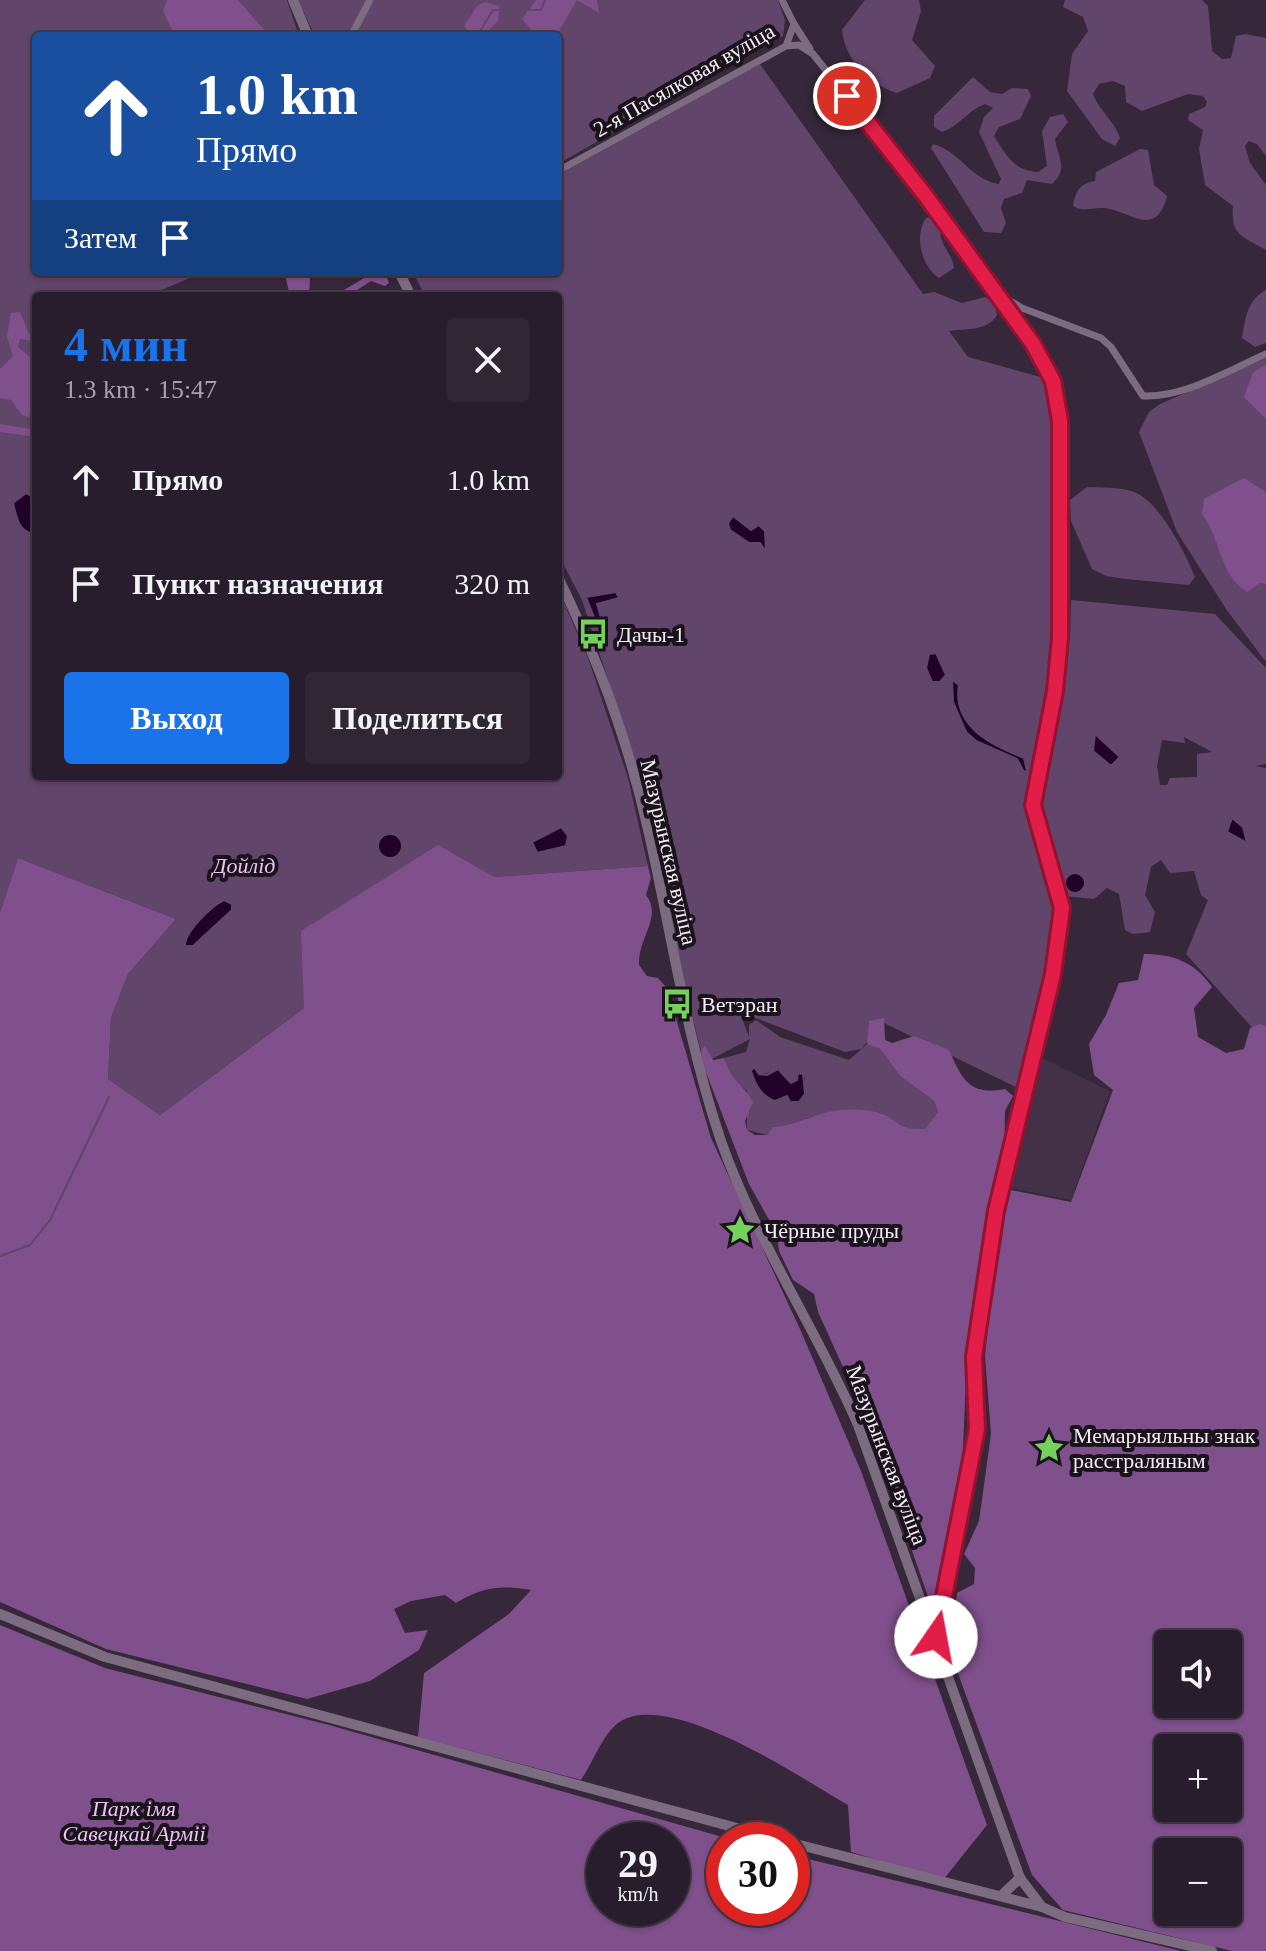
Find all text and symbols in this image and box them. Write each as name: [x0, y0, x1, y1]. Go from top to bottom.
street label: 2-я Пасялковая вуліца: [589, 18, 779, 142]
pin: [813, 62, 881, 130]
icon: ahead: [64, 64, 168, 168]
text: 1.0 km: [196, 64, 358, 126]
icon: arrive: [825, 74, 869, 118]
text: Прямо: [196, 130, 297, 170]
icon: arrive: [153, 216, 197, 260]
text: Затем: [64, 221, 137, 254]
text: 4 мин: [64, 318, 188, 371]
button: close: [446, 318, 530, 402]
text: 1.3 km · 15:47: [64, 375, 217, 404]
icon: ahead: [64, 458, 108, 502]
text: Прямо: [132, 463, 223, 496]
text: 1.0 km: [447, 463, 530, 496]
icon: arrive: [64, 562, 108, 606]
text: Пункт назначения: [132, 567, 384, 600]
text: 320 m: [454, 567, 530, 600]
bus stop icon: Дачы-1: [576, 617, 610, 651]
place label: Дачы-1: [617, 622, 685, 647]
button: Выход: [64, 672, 289, 764]
button: Поделиться: [305, 672, 530, 764]
street label: Мазурынская вуліца: [635, 757, 703, 948]
park label: Дойлід: [211, 853, 275, 878]
bus stop icon: Ветэран: [660, 987, 694, 1021]
place label: Ветэран: [701, 992, 778, 1017]
place icon: Чёрные пруды: [723, 1213, 757, 1247]
place label: Чёрные пруды: [764, 1218, 899, 1243]
street label: Мазурынская вуліца: [841, 1362, 933, 1548]
place label: Мемарыяльны знак расстраляным: [1073, 1423, 1256, 1473]
place icon: Мемарыяльны знак расстраляным: [1032, 1431, 1066, 1465]
position arrow: [894, 1595, 978, 1679]
map controls: [1154, 1630, 1242, 1926]
button: sound: [1154, 1630, 1242, 1718]
button: +: [1154, 1734, 1242, 1822]
park label: Парк імя Савецкай Арміі: [63, 1796, 206, 1846]
speed limit sign: 30: [706, 1822, 810, 1926]
button: −: [1154, 1838, 1242, 1926]
text: 29: [618, 1841, 658, 1886]
text: km/h: [617, 1883, 659, 1905]

